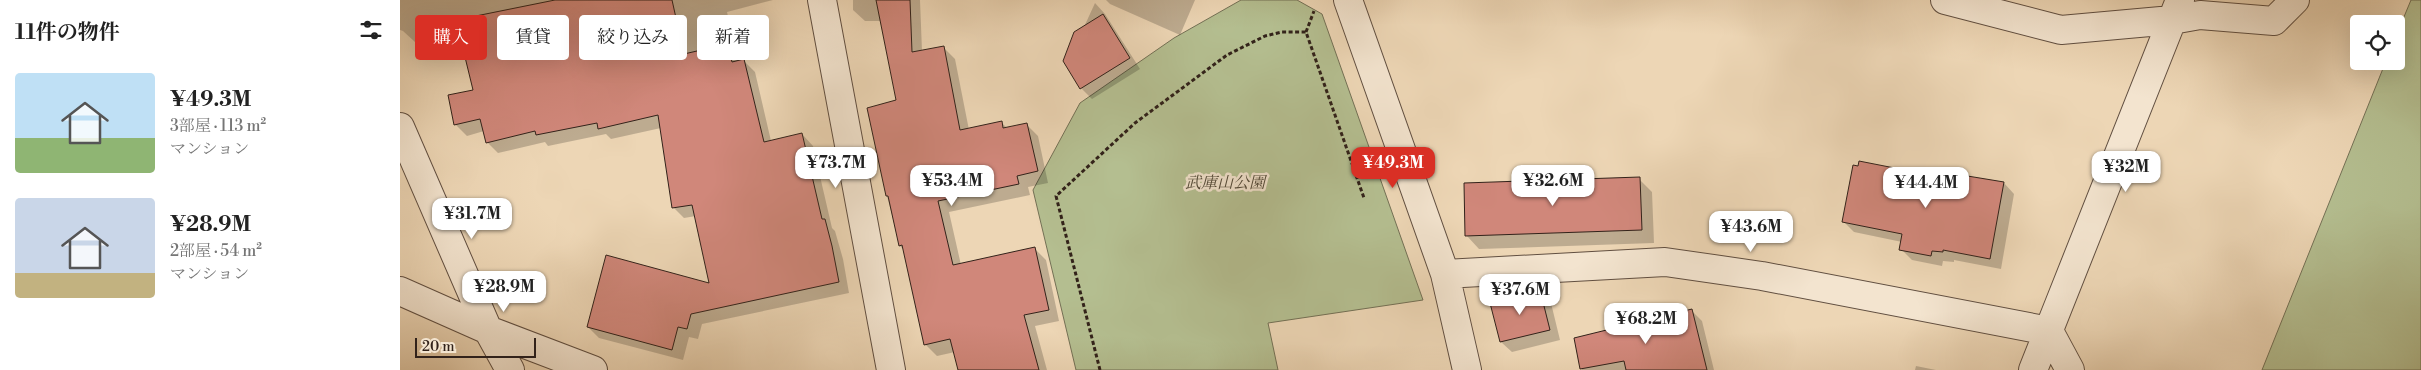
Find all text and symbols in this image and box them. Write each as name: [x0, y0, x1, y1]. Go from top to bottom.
chip: 購入: [415, 15, 487, 60]
chip: 賃貸: [497, 15, 569, 60]
chip: 絞り込み: [579, 15, 687, 60]
chip: 新着: [697, 15, 769, 60]
map controls: [2350, 15, 2405, 70]
button: locate: [2350, 15, 2405, 70]
icon: filters: [357, 16, 385, 44]
text: 11件の物件: [15, 20, 120, 46]
text: ¥49.3M: [170, 87, 251, 113]
icon: home: [55, 93, 115, 153]
text: 3部屋 · 113 m²: [170, 116, 266, 136]
text: マンション: [170, 139, 249, 159]
pin: ¥73.7M: [795, 146, 877, 189]
pin: ¥49.3M: [1352, 146, 1434, 189]
pin: ¥32M: [2096, 150, 2156, 193]
text: ¥73.7M: [806, 153, 866, 173]
text: ¥49.3M: [1362, 153, 1424, 173]
text: ¥32M: [2103, 157, 2149, 177]
pin: ¥53.4M: [911, 164, 993, 207]
pin: ¥32.6M: [1512, 164, 1594, 207]
pin: ¥44.4M: [1885, 166, 1967, 209]
text: ¥53.4M: [921, 171, 983, 191]
text: ¥32.6M: [1522, 171, 1584, 191]
park label: 武庫山公園: [1185, 173, 1268, 193]
text: ¥44.4M: [1894, 173, 1958, 193]
pin: ¥31.7M: [431, 198, 513, 240]
text: ¥31.7M: [443, 204, 501, 224]
pin: ¥43.6M: [1710, 210, 1792, 253]
text: ¥28.9M: [170, 212, 251, 238]
text: ¥43.6M: [1720, 217, 1782, 237]
icon: home: [55, 218, 115, 278]
text: 2部屋 · 54 m²: [170, 241, 262, 261]
text: マンション: [170, 264, 249, 284]
pin: ¥28.9M: [463, 270, 545, 313]
pin: ¥37.6M: [1479, 274, 1561, 316]
text: ¥28.9M: [473, 277, 535, 297]
text: ¥37.6M: [1490, 280, 1550, 300]
pin: ¥68.2M: [1605, 302, 1687, 345]
text: ¥68.2M: [1615, 309, 1677, 329]
scale bar: [415, 335, 536, 358]
text: 20 m: [422, 338, 454, 356]

